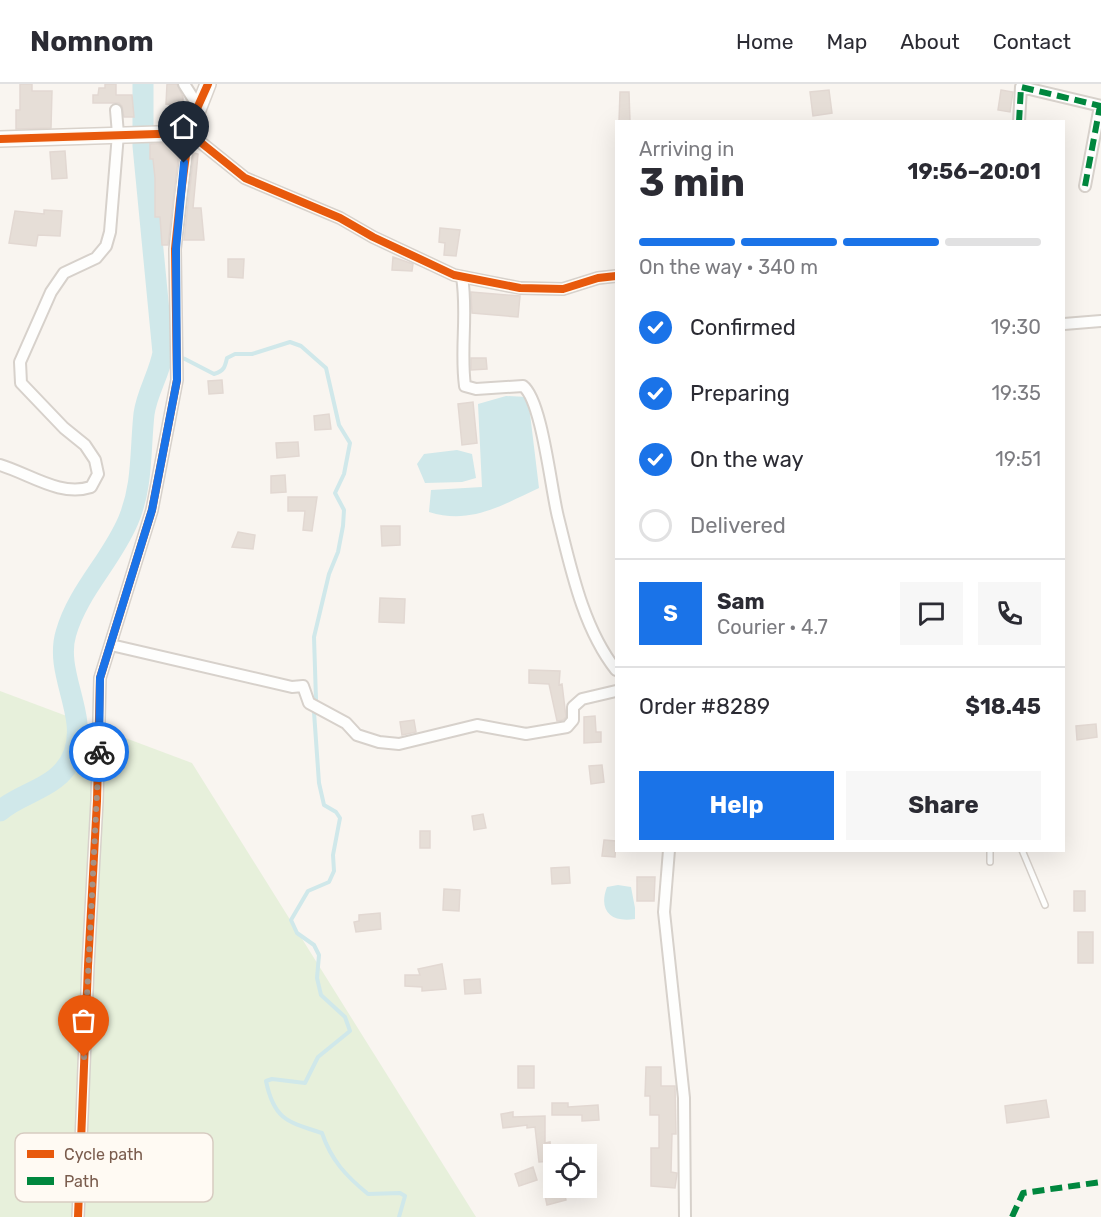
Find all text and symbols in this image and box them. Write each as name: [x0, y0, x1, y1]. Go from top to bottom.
text: Nomnom: [30, 25, 154, 58]
text: Home: [736, 29, 793, 54]
text: Map: [826, 29, 867, 54]
text: About: [900, 29, 960, 54]
text: Contact: [993, 29, 1071, 54]
pin: [158, 101, 209, 163]
icon: home: [167, 110, 200, 143]
text: Arriving in: [639, 137, 734, 161]
text: 19:56–20:01: [908, 158, 1041, 185]
text: 3 min: [639, 160, 745, 206]
text: On the way · 340 m: [639, 255, 818, 279]
icon: check: [639, 311, 672, 344]
text: Confirmed: [690, 314, 796, 341]
text: 19:30: [991, 315, 1041, 339]
icon: check: [639, 377, 672, 410]
text: Preparing: [690, 380, 790, 407]
text: 19:35: [992, 381, 1041, 405]
icon: check: [639, 443, 672, 476]
text: On the way: [690, 446, 804, 473]
text: 19:51: [995, 447, 1041, 471]
text: Delivered: [690, 512, 786, 539]
button: chat: [900, 582, 963, 645]
button: phone: [978, 582, 1041, 645]
text: Sam: [717, 588, 765, 615]
text: S: [663, 600, 678, 627]
text: Courier · 4.7: [717, 615, 828, 639]
text: Order #8289: [639, 693, 770, 720]
text: $18.45: [965, 693, 1041, 720]
courier: [69, 722, 129, 782]
icon: bike: [83, 736, 116, 769]
button: Help: [639, 771, 834, 840]
button: Share: [846, 771, 1041, 840]
pin: [58, 995, 109, 1057]
icon: bag: [67, 1004, 100, 1037]
legend: [15, 1133, 213, 1202]
map controls: [543, 1144, 597, 1198]
button: locate: [543, 1144, 597, 1198]
text: Cycle path: [64, 1145, 143, 1164]
text: Path: [64, 1172, 99, 1191]

